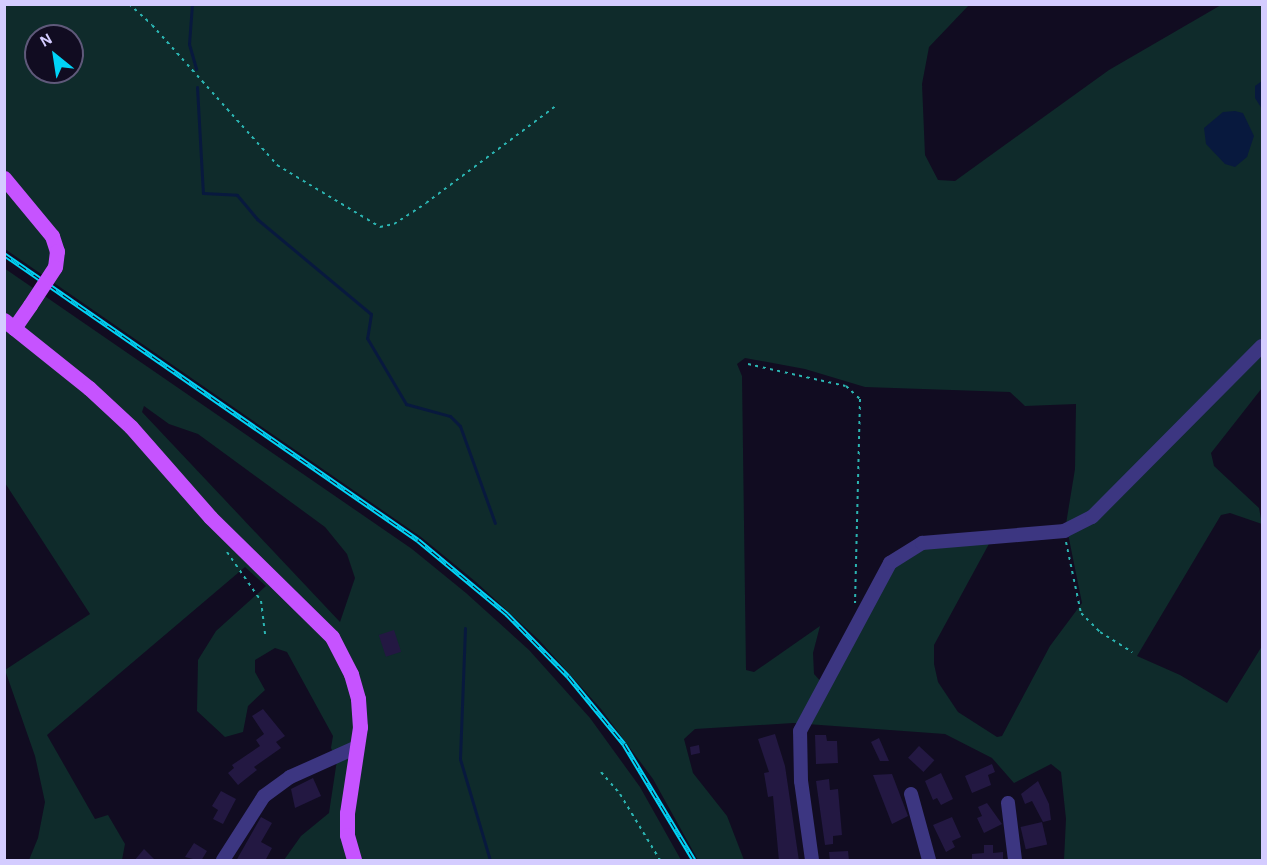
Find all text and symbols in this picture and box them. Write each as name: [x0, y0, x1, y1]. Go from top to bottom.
north arrow: [24, 24, 84, 84]
text: N: [37, 30, 55, 50]

